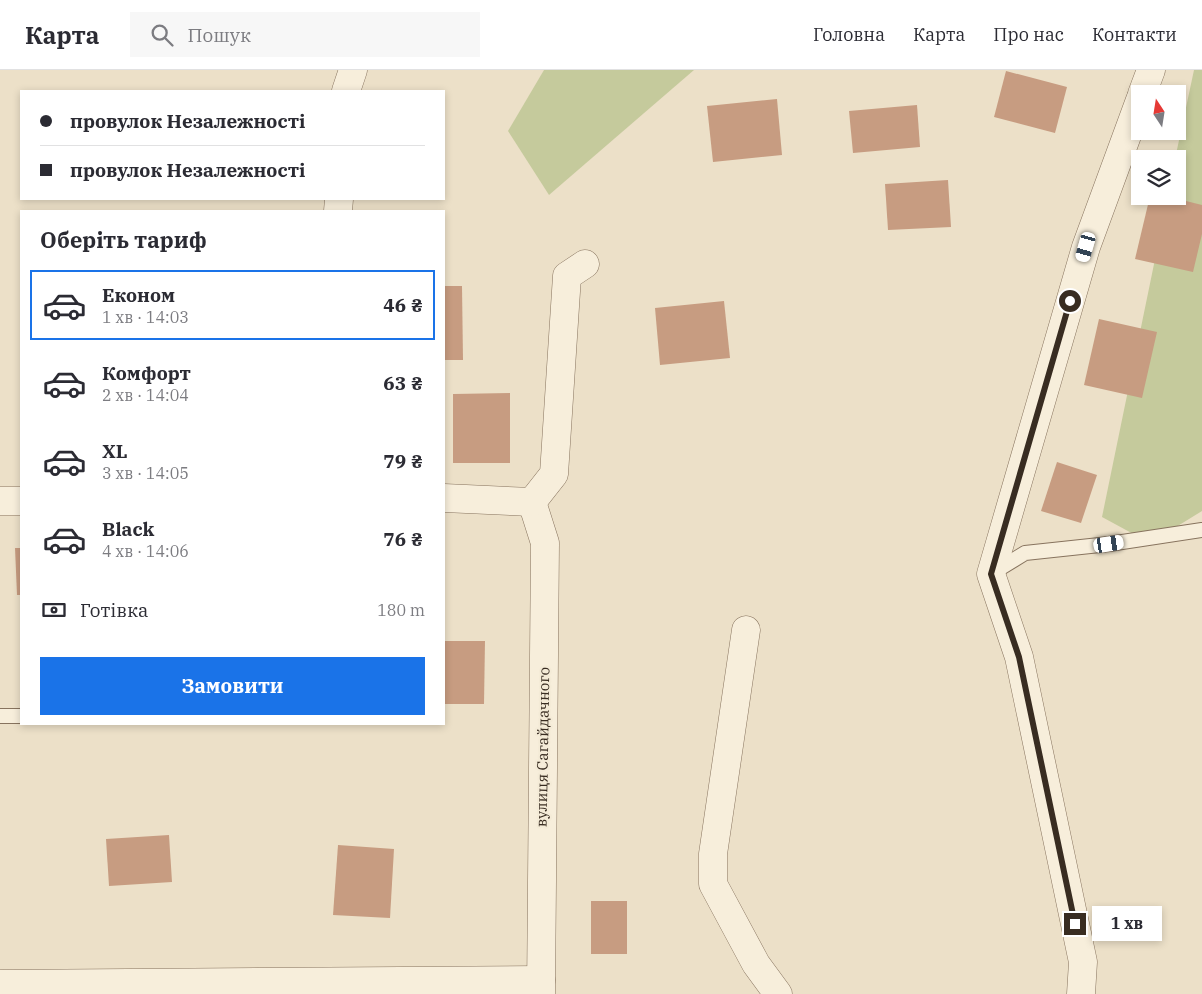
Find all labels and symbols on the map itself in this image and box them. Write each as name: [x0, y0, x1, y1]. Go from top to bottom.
north arrow: [1131, 85, 1186, 140]
car: [1074, 231, 1097, 263]
route start: [1059, 290, 1081, 312]
car: [1093, 534, 1124, 554]
street label: вулиця Сагайдачного: [532, 667, 553, 827]
callout: 1 хв: [1092, 906, 1162, 942]
route end: [1064, 913, 1086, 935]

